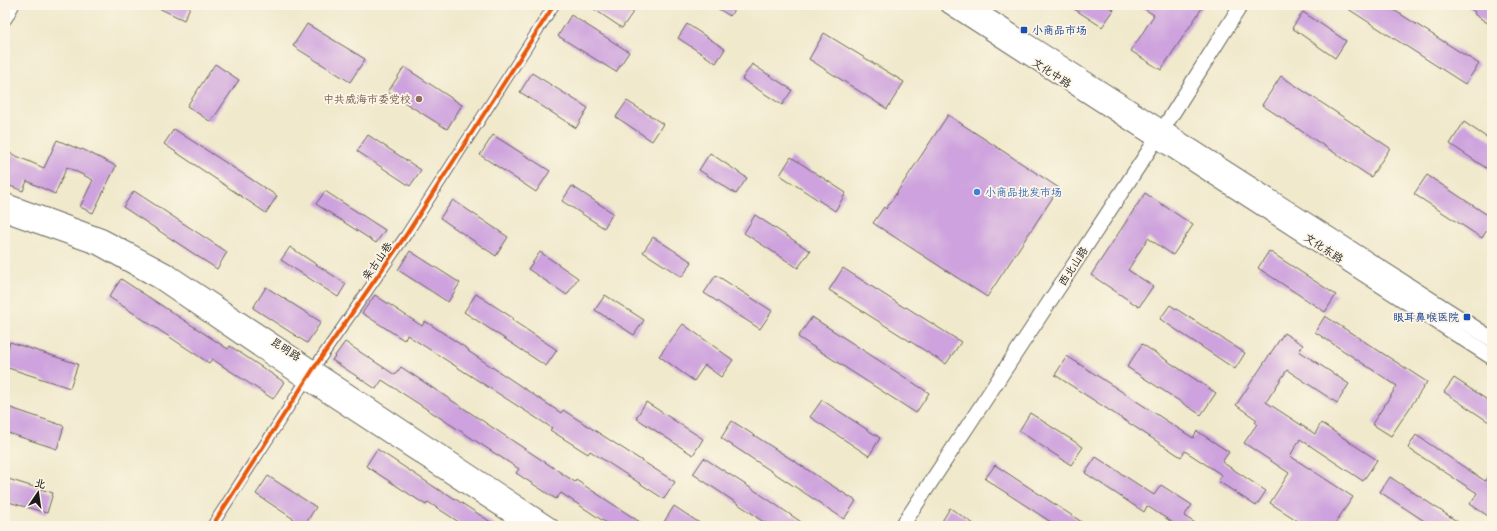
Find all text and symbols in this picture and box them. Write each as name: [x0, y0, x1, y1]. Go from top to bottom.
place label: 小商品市场: [1032, 22, 1087, 37]
marker: 小商品市场: [1019, 25, 1029, 35]
street label: 文化中路: [1030, 54, 1075, 91]
place label: 中共威海市委党校: [323, 91, 411, 106]
marker: 中共威海市委党校: [414, 94, 424, 104]
place label: 小商品批发市场: [985, 184, 1062, 199]
marker: 小商品批发市场: [972, 187, 982, 197]
street label: 文化东路: [1302, 229, 1347, 266]
street label: 亲古山巷: [358, 238, 395, 283]
street label: 西北山路: [1054, 243, 1091, 288]
place label: 眼耳鼻喉医院: [1393, 309, 1459, 324]
marker: 眼耳鼻喉医院: [1462, 312, 1472, 322]
street label: 昆明路: [268, 333, 304, 364]
north arrow: [18, 473, 58, 513]
text: 北: [33, 474, 47, 491]

